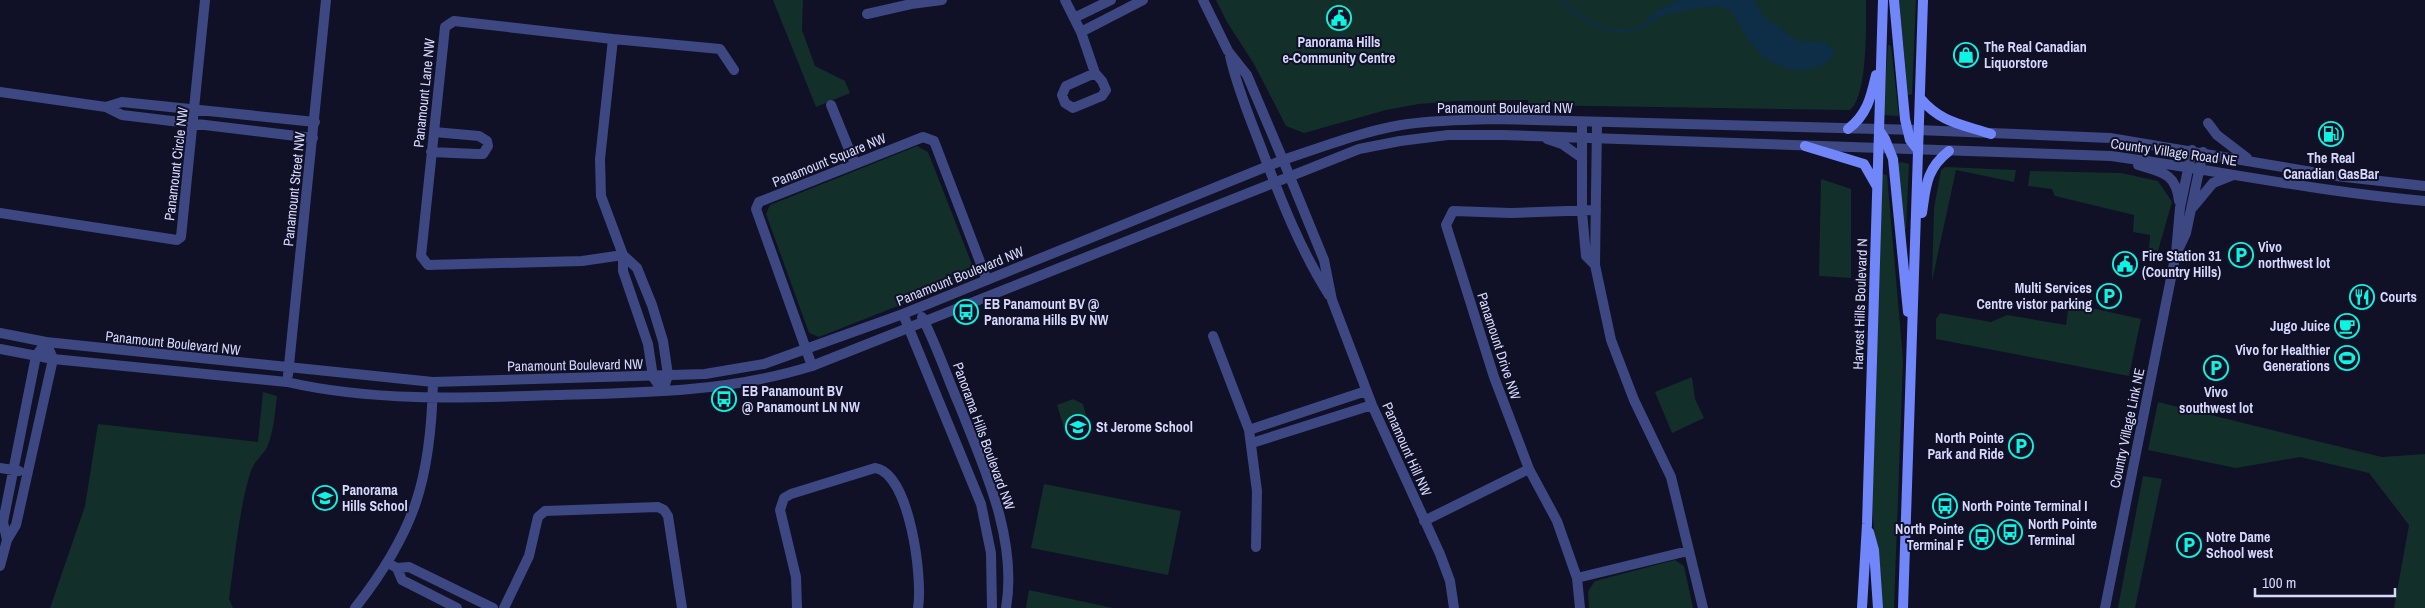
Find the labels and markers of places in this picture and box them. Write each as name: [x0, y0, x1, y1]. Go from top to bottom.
public building icon: Panorama Hills e-Community Centre: [1326, 5, 1352, 31]
place label: Panorama Hills e-Community Centre: [1283, 33, 1395, 67]
place label: The Real Canadian Liquorstore: [1984, 38, 2087, 72]
shop icon: The Real Canadian Liquorstore: [1953, 42, 1979, 68]
fuel station icon: The Real Canadian GasBar: [2318, 121, 2344, 147]
place label: The Real Canadian GasBar: [2283, 149, 2379, 183]
place label: Vivo northwest lot: [2258, 238, 2330, 272]
parking icon: Vivo northwest lot: [2228, 242, 2254, 268]
place label: Fire Station 31 (Country Hills): [2142, 247, 2222, 281]
public building icon: Fire Station 31 (Country Hills): [2112, 251, 2138, 277]
place label: Multi Services Centre vistor parking: [1977, 279, 2092, 313]
parking icon: Multi Services Centre vistor parking: [2096, 283, 2122, 309]
restaurant icon: Courts: [2349, 284, 2375, 310]
place label: Courts: [2380, 288, 2417, 306]
place label: EB Panamount BV @ Panorama Hills BV NW: [984, 295, 1109, 329]
bus stop icon: EB Panamount BV @ Panorama Hills BV NW: [953, 299, 979, 325]
cafe icon: Jugo Juice: [2334, 313, 2360, 339]
place label: Jugo Juice: [2270, 317, 2330, 335]
place label: Vivo for Healthier Generations: [2235, 341, 2331, 375]
sports icon: Vivo for Healthier Generations: [2334, 345, 2360, 371]
parking icon: Vivo southwest lot: [2203, 355, 2229, 381]
place label: EB Panamount BV @ Panamount LN NW: [742, 382, 860, 416]
place label: Vivo southwest lot: [2179, 383, 2253, 417]
bus stop icon: EB Panamount BV @ Panamount LN NW: [711, 386, 737, 412]
school or university icon: St Jerome School: [1065, 414, 1091, 440]
place label: St Jerome School: [1096, 418, 1193, 436]
place label: North Pointe Park and Ride: [1927, 429, 2004, 463]
parking icon: North Pointe Park and Ride: [2008, 433, 2034, 459]
place label: Panorama Hills School: [342, 481, 408, 515]
school or university icon: Panorama Hills School: [312, 485, 338, 511]
bus stop icon: North Pointe Terminal I: [1932, 493, 1958, 519]
place label: North Pointe Terminal I: [1962, 497, 2087, 515]
place label: North Pointe Terminal: [2028, 515, 2097, 549]
bus stop icon: North Pointe Terminal: [1997, 519, 2023, 545]
place label: North Pointe Terminal F: [1895, 520, 1964, 554]
bus stop icon: North Pointe Terminal F: [1969, 524, 1995, 550]
place label: Notre Dame School west: [2206, 528, 2273, 562]
parking icon: Notre Dame School west: [2176, 532, 2202, 558]

